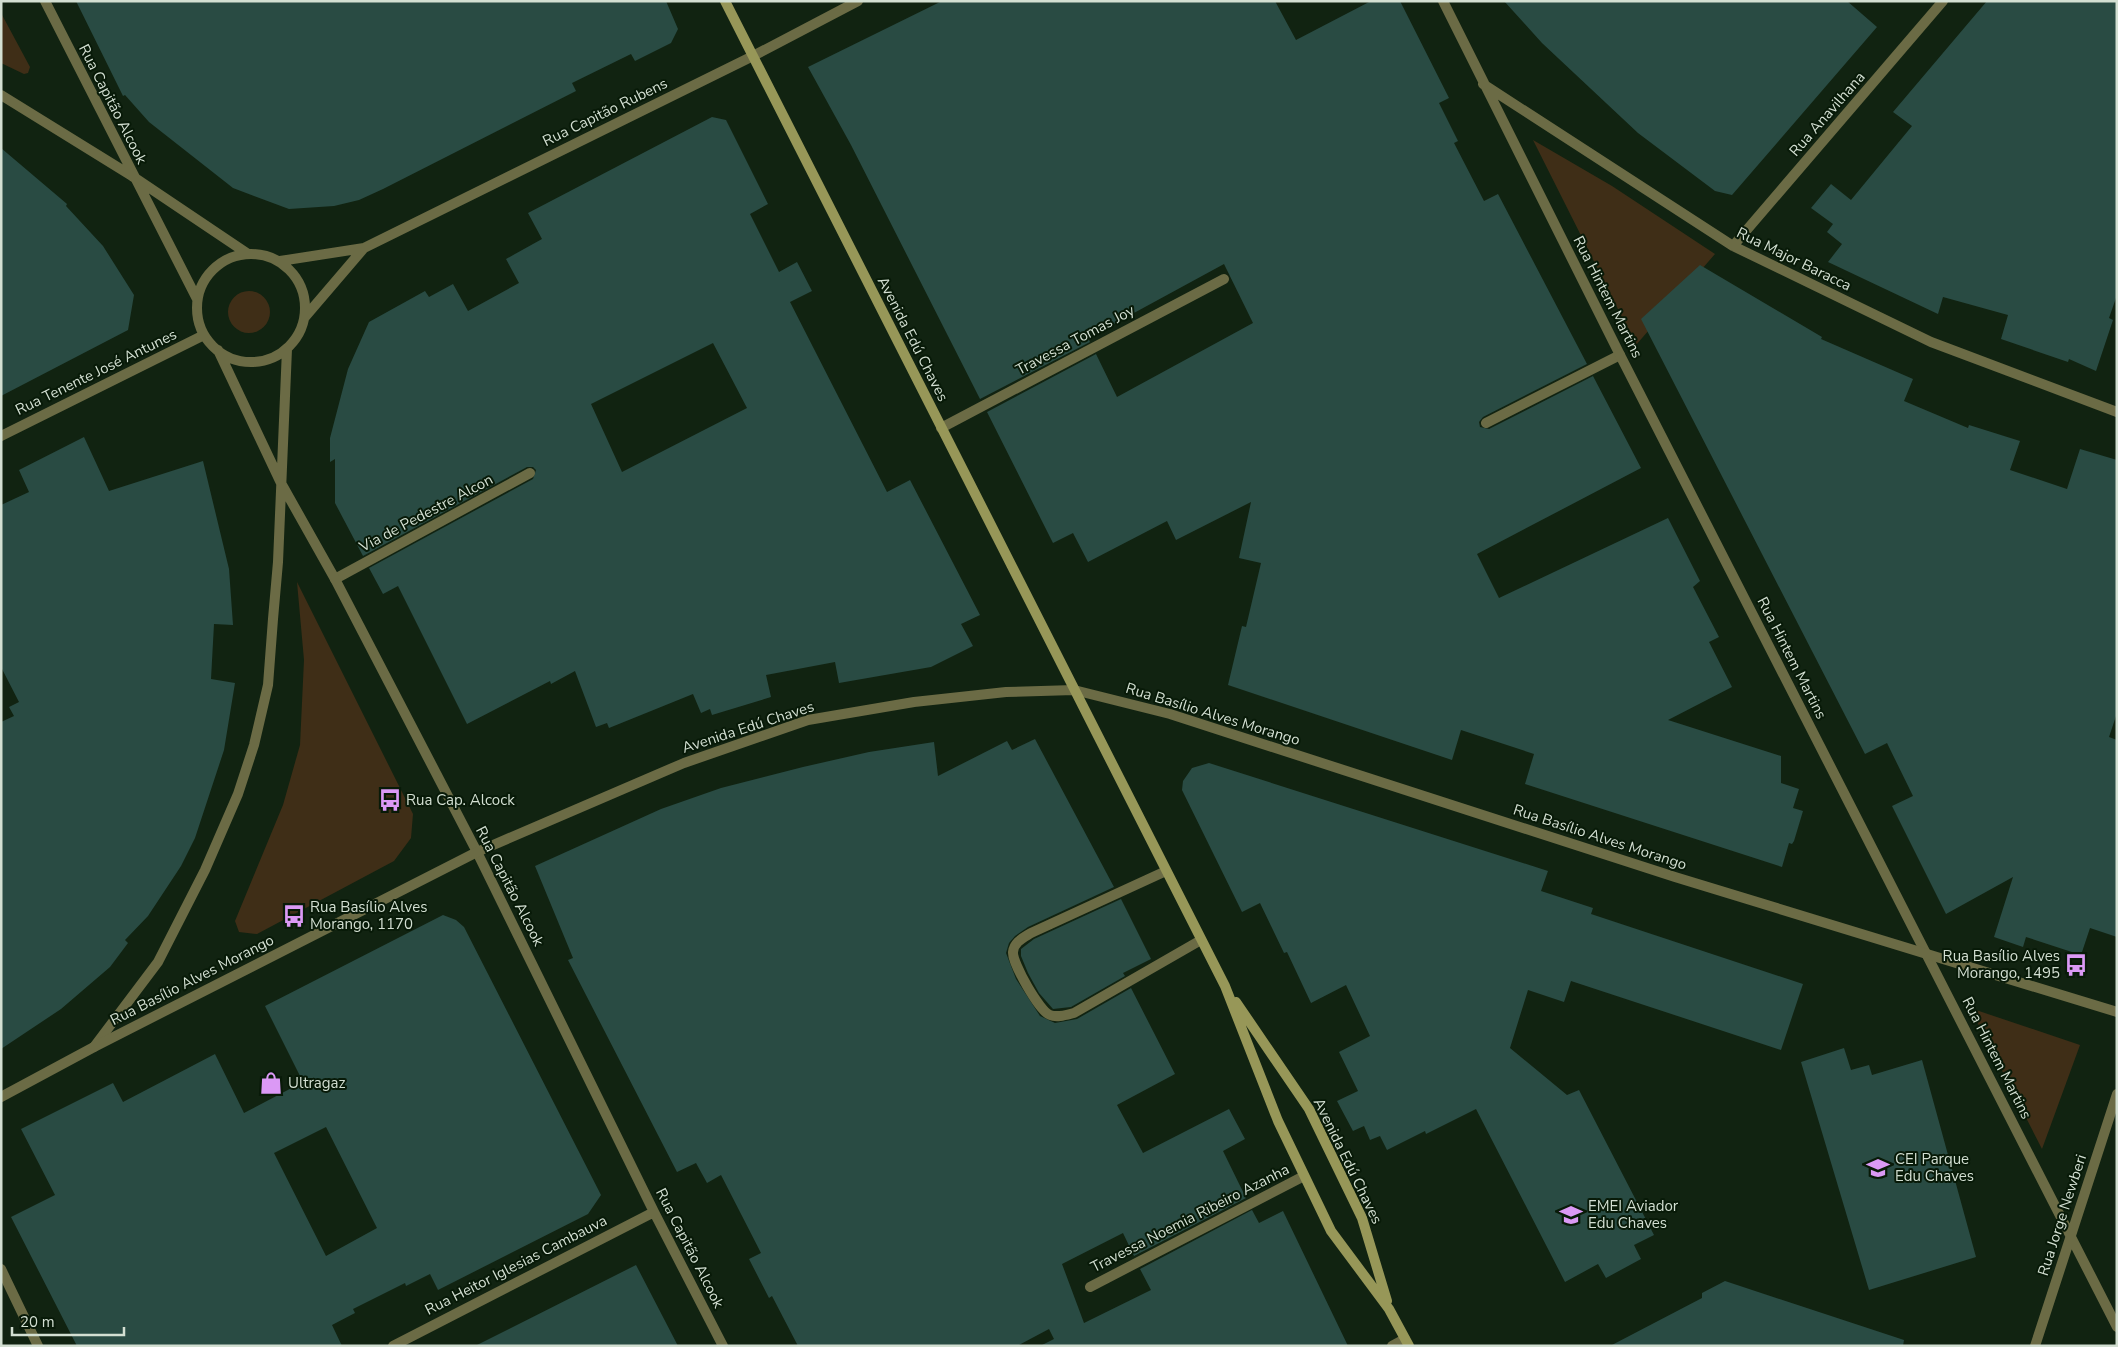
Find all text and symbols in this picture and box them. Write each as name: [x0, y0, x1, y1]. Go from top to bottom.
street label: Rua Capitão Alcook: [74, 41, 152, 168]
street label: Rua Anavilhana: [1785, 67, 1869, 161]
street label: Rua Capitão Rubens: [539, 73, 671, 151]
street label: Rua Major Baracca: [1733, 223, 1855, 295]
street label: Rua Hintem Martins: [1569, 233, 1647, 361]
street label: Avenida Edú Chaves: [873, 273, 953, 405]
street label: Travessa Tomas Joy: [1012, 300, 1138, 380]
street label: Rua Tenente José Antunes: [12, 324, 180, 420]
street label: Via de Pedestre Alcon: [355, 469, 496, 557]
street label: Rua Hintem Martins: [1753, 594, 1831, 722]
street label: Rua Basílio Alves Morango: [1123, 678, 1303, 750]
street label: Avenida Edú Chaves: [679, 696, 817, 758]
bus stop icon: Rua Cap. Alcock: [377, 787, 403, 813]
place label: Rua Cap. Alcock: [406, 790, 515, 810]
street label: Rua Basílio Alves Morango: [1511, 799, 1689, 875]
street label: Rua Capitão Alcook: [471, 823, 549, 950]
place label: Rua Basílio Alves Morango, 1170: [310, 897, 427, 934]
bus stop icon: Rua Basílio Alves Morango, 1170: [281, 903, 307, 929]
street label: Rua Basílio Alves Morango: [107, 930, 277, 1030]
place label: Rua Basílio Alves Morango, 1495: [1943, 946, 2060, 983]
bus stop icon: Rua Basílio Alves Morango, 1495: [2063, 952, 2089, 978]
street label: Rua Hintem Martins: [1958, 994, 2036, 1122]
shop icon: Ultragaz: [258, 1070, 284, 1096]
place label: Ultragaz: [288, 1073, 345, 1093]
street label: Avenida Edú Chaves: [1309, 1095, 1387, 1227]
place label: CEI Parque Edu Chaves: [1895, 1149, 1974, 1186]
street label: Rua Jorge Newberi: [2033, 1152, 2091, 1278]
school or university icon: CEI Parque Edu Chaves: [1865, 1155, 1891, 1181]
street label: Travessa Noemia Ribeiro Azanha: [1087, 1159, 1293, 1277]
street label: Rua Capitão Alcook: [651, 1185, 729, 1312]
place label: EMEI Aviador Edu Chaves: [1588, 1196, 1679, 1233]
school or university icon: EMEI Aviador Edu Chaves: [1558, 1202, 1584, 1228]
street label: Rua Heitor Iglesias Cambauva: [422, 1210, 610, 1320]
scale bar: [12, 1304, 125, 1336]
text: 20 m: [20, 1312, 55, 1332]

